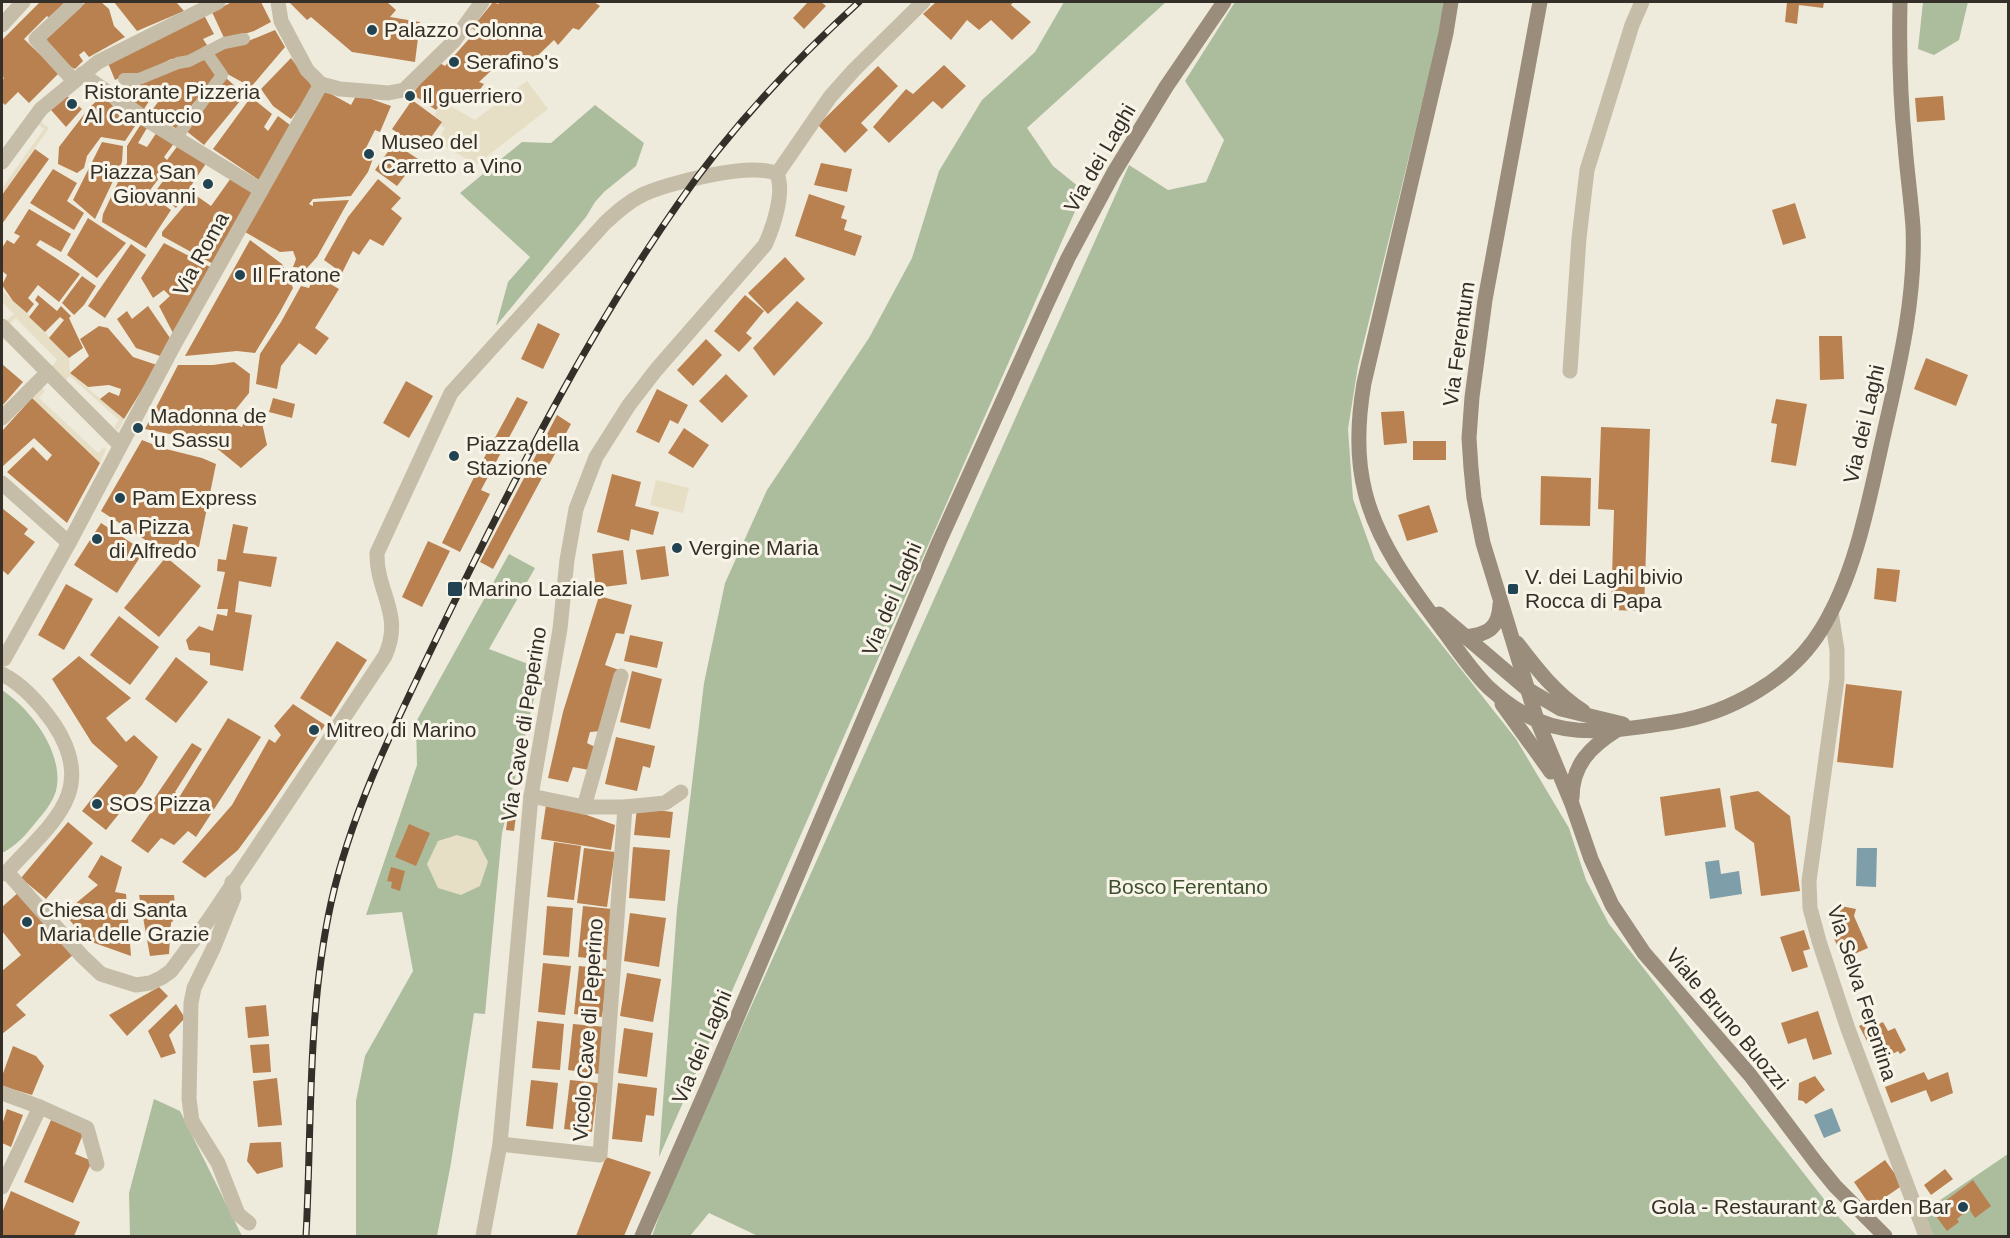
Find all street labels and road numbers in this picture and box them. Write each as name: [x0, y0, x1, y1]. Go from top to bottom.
street label: Via dei Laghi: [1059, 100, 1140, 216]
street label: Via Roma: [168, 208, 233, 299]
street label: Via Ferentum: [1438, 280, 1479, 408]
street label: Via dei Laghi: [1839, 362, 1888, 485]
street label: Via dei Laghi: [857, 539, 926, 659]
street label: Via Cave di Peperino: [497, 625, 550, 823]
street label: Via Selva Ferentina: [1823, 902, 1902, 1084]
street label: Vicolo Cave di Peperino: [568, 918, 607, 1142]
street label: Viale Bruno Buozzi: [1662, 943, 1793, 1094]
street label: Via dei Laghi: [667, 987, 736, 1107]

